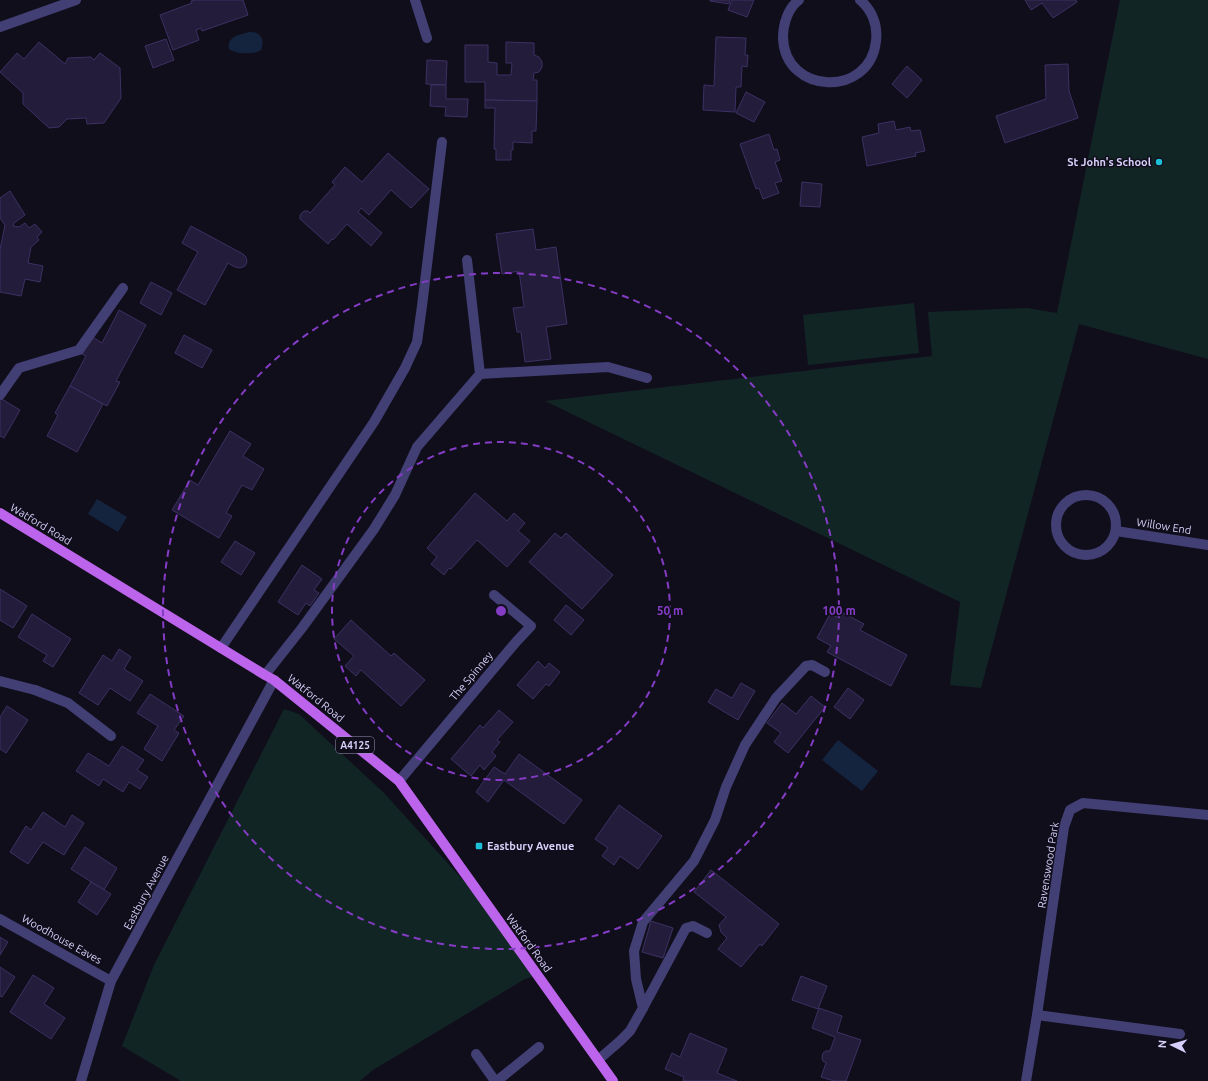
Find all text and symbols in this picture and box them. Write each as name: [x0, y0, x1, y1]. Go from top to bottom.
place label: St John's School: [1067, 156, 1152, 168]
marker: St John's School: [1154, 157, 1164, 167]
street label: Watford Road: [8, 501, 74, 547]
street label: Willow End: [1136, 516, 1192, 536]
centre of rings: [494, 604, 508, 618]
text: 50 m: [657, 604, 683, 617]
text: 100 m: [822, 604, 856, 617]
street label: The Spinney: [447, 649, 495, 703]
street label: Watford Road: [285, 672, 347, 724]
road number: A4125: [336, 737, 374, 753]
street label: Ravenswood Park: [1035, 821, 1061, 909]
place label: Eastbury Avenue: [487, 840, 574, 852]
marker: Eastbury Avenue: [474, 841, 484, 851]
street label: Eastbury Avenue: [121, 853, 171, 931]
street label: Woodhouse Eaves: [20, 912, 104, 966]
street label: Watford Road: [504, 912, 554, 974]
north arrow: [1152, 1025, 1192, 1065]
text: N: [1156, 1040, 1168, 1049]

